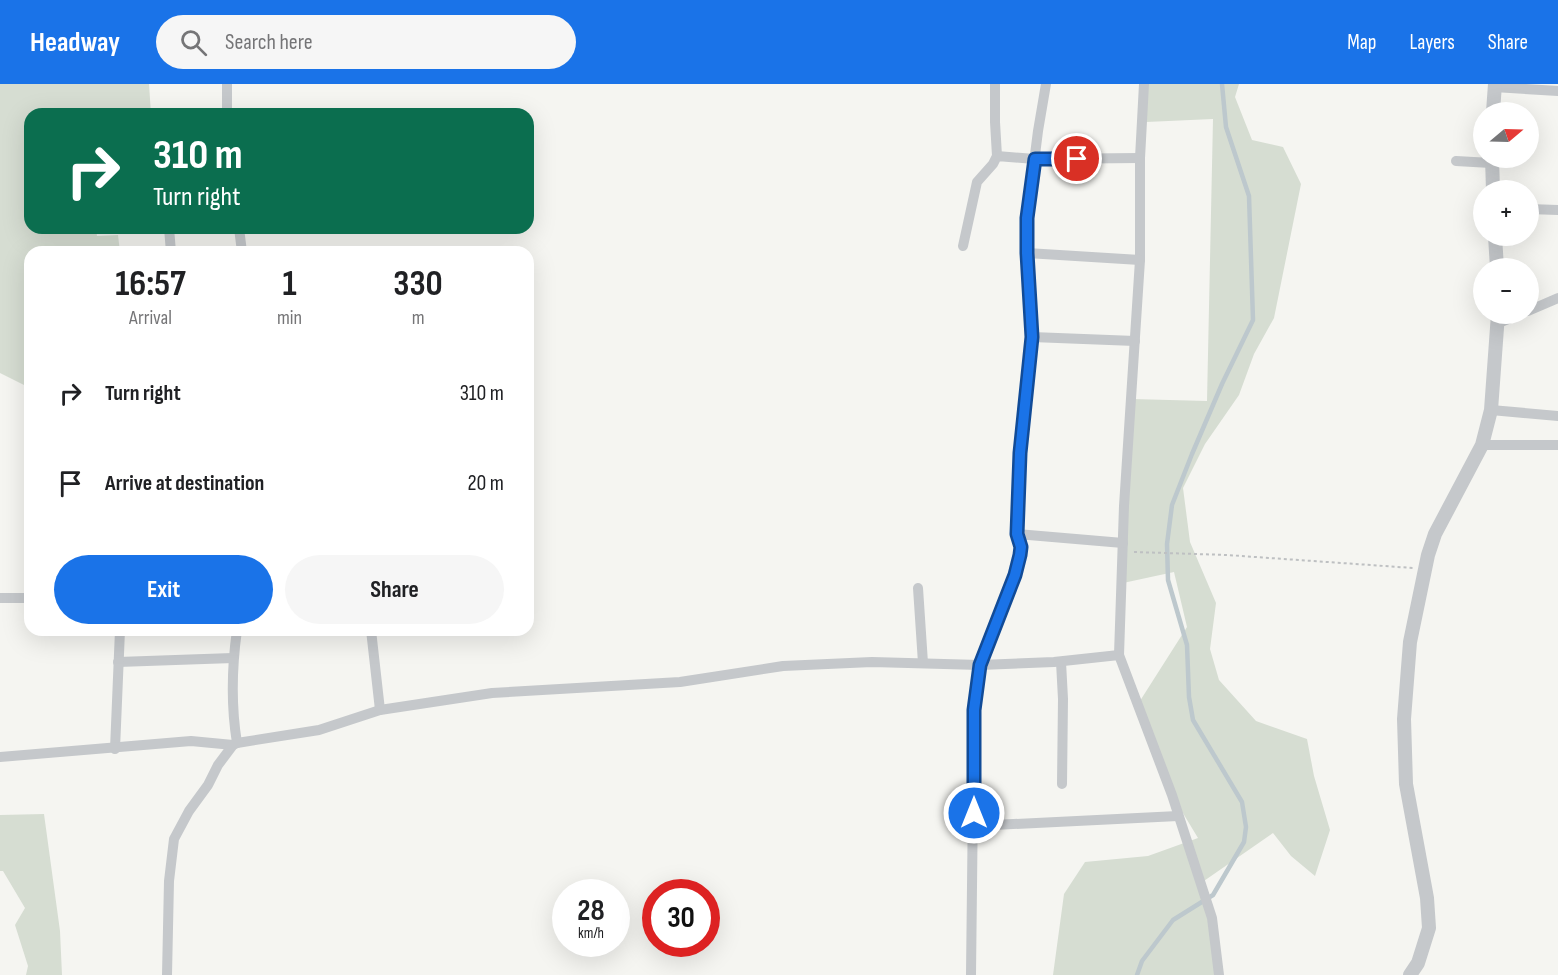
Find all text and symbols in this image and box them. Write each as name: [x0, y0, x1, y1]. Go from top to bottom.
search box: [156, 15, 576, 69]
text: Headway: [30, 26, 120, 59]
icon: search: [177, 26, 210, 59]
text: Search here: [225, 29, 312, 56]
text: Map: [1347, 30, 1376, 55]
text: Layers: [1409, 30, 1455, 55]
text: Share: [1488, 30, 1528, 55]
north arrow: [1473, 102, 1539, 168]
map controls: [1473, 102, 1539, 324]
text: 310 m: [153, 130, 243, 181]
icon: right: [54, 132, 132, 210]
pin: [1051, 133, 1102, 184]
icon: arrive: [1060, 142, 1093, 175]
button: +: [1473, 180, 1539, 246]
text: Turn right: [153, 181, 240, 213]
button: −: [1473, 258, 1539, 324]
text: 16:57: [115, 263, 186, 306]
text: 1: [282, 263, 297, 306]
text: 330: [393, 263, 443, 306]
text: Arrival: [129, 306, 172, 330]
text: min: [277, 306, 302, 330]
text: m: [412, 306, 424, 330]
icon: right: [54, 377, 87, 410]
text: Turn right: [105, 380, 181, 407]
text: 310 m: [460, 380, 504, 407]
icon: arrive: [54, 467, 87, 500]
text: Arrive at destination: [105, 470, 264, 497]
text: 20 m: [468, 470, 504, 497]
button: Exit: [54, 555, 273, 624]
button: Share: [285, 555, 504, 624]
position arrow: [942, 781, 1006, 845]
speed limit sign: 30: [642, 879, 720, 957]
text: 28: [577, 893, 605, 929]
text: km/h: [578, 924, 604, 943]

